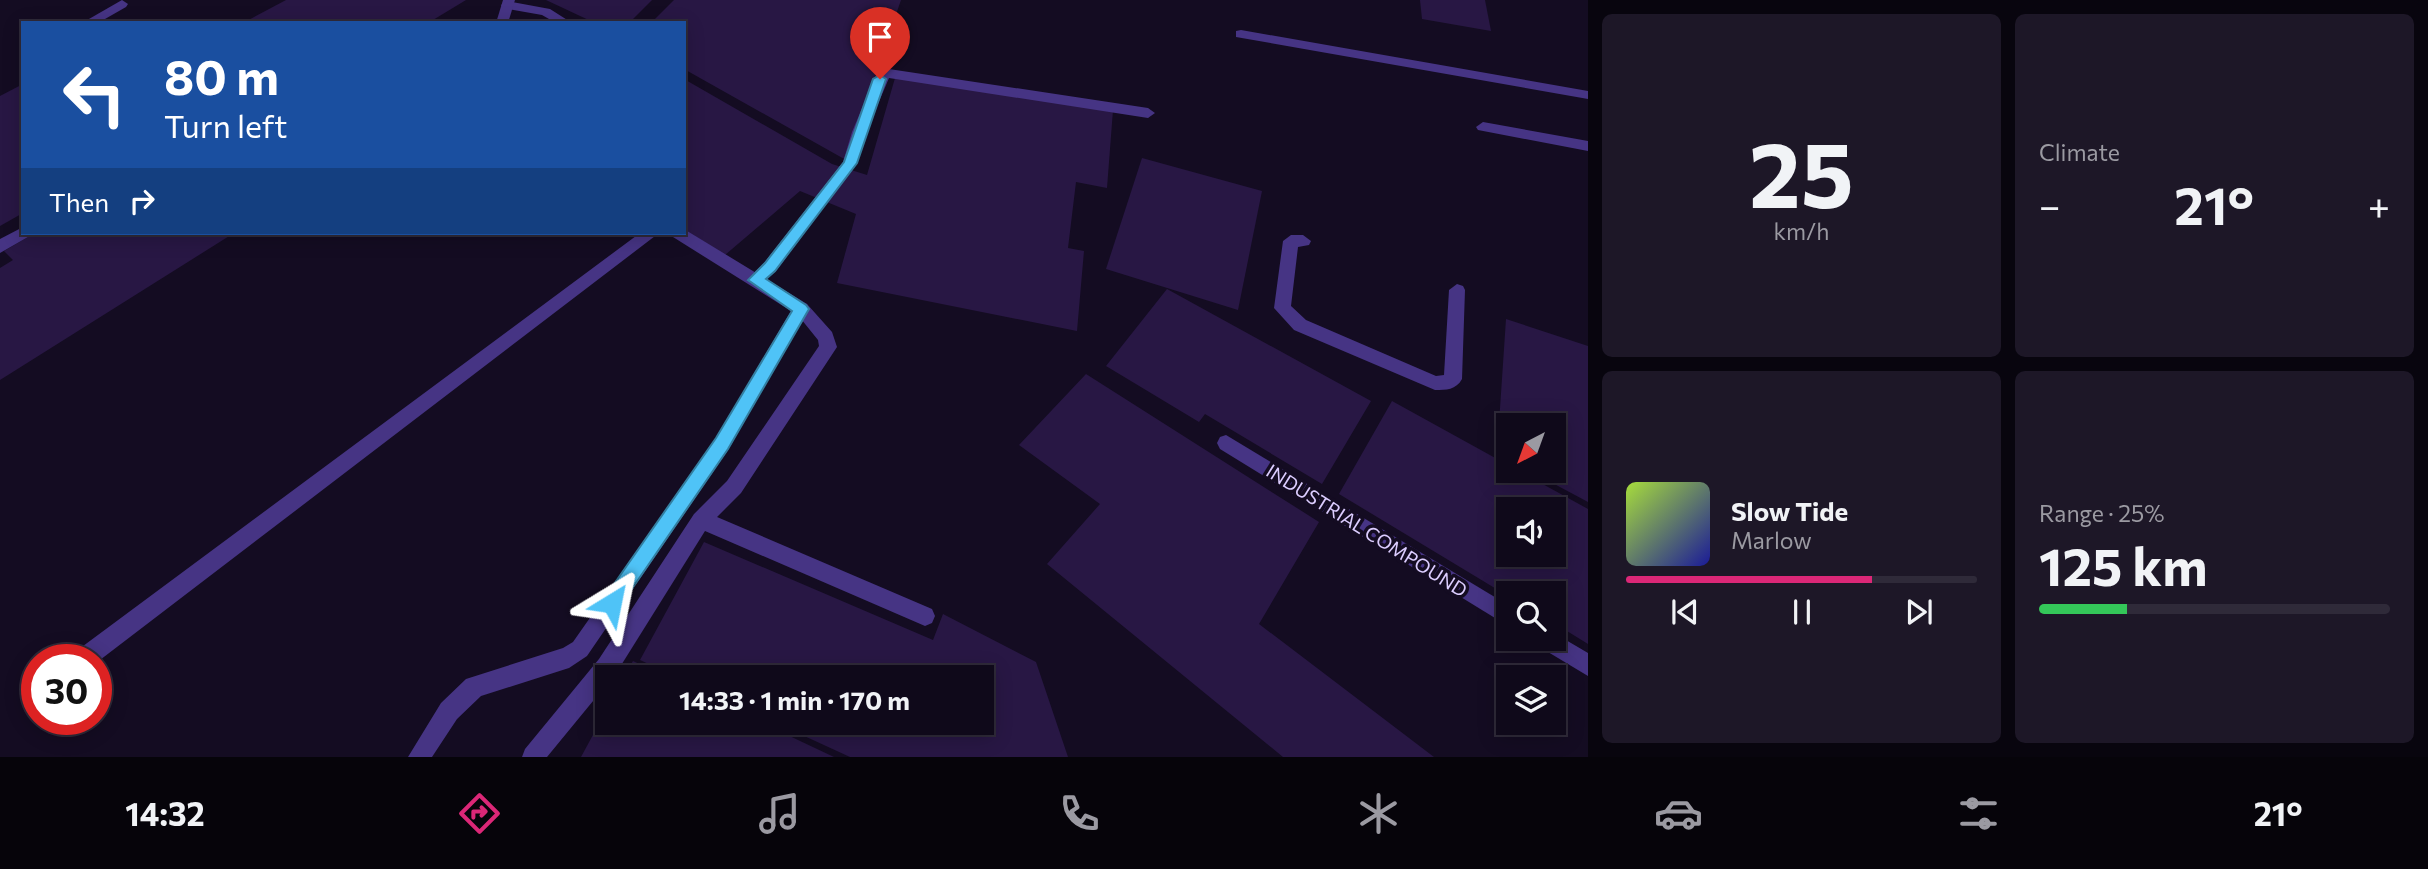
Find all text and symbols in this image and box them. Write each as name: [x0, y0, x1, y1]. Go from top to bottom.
pin: [850, 7, 910, 79]
icon: arrive: [861, 18, 899, 56]
text: 80 m: [164, 45, 279, 105]
icon: left: [49, 49, 140, 140]
text: Turn left: [164, 105, 288, 145]
text: 25: [1749, 115, 1854, 227]
text: Climate: [2039, 138, 2120, 166]
text: 21°: [2174, 172, 2254, 236]
text: −: [2039, 181, 2061, 228]
text: +: [2368, 181, 2390, 228]
icon: right: [123, 182, 161, 220]
text: Then: [49, 186, 109, 217]
text: km/h: [1774, 217, 1829, 245]
north arrow: [1496, 413, 1566, 483]
map controls: [1496, 413, 1566, 735]
street label: INDUSTRIAL COMPOUND: [1262, 459, 1472, 601]
text: Slow Tide: [1731, 495, 1848, 526]
button: sound: [1496, 497, 1566, 567]
text: Range · 25%: [2039, 499, 2164, 527]
text: Marlow: [1731, 526, 1812, 554]
text: 125 km: [2039, 533, 2208, 597]
position arrow: [575, 566, 649, 640]
button: search: [1496, 581, 1566, 651]
icon: previous: [1666, 593, 1704, 631]
icon: pause: [1783, 593, 1821, 631]
icon: next: [1900, 593, 1938, 631]
speed limit sign: 30: [21, 644, 112, 735]
button: layers: [1496, 665, 1566, 735]
text: 14:33 · 1 min · 170 m: [679, 684, 910, 715]
icon: directions: [455, 789, 504, 838]
icon: music: [755, 789, 804, 838]
icon: phone: [1055, 789, 1104, 838]
icon: climate: [1354, 789, 1403, 838]
icon: car: [1654, 789, 1703, 838]
icon: filters: [1954, 789, 2003, 838]
text: 14:32: [125, 793, 205, 833]
text: 21°: [2254, 793, 2303, 833]

